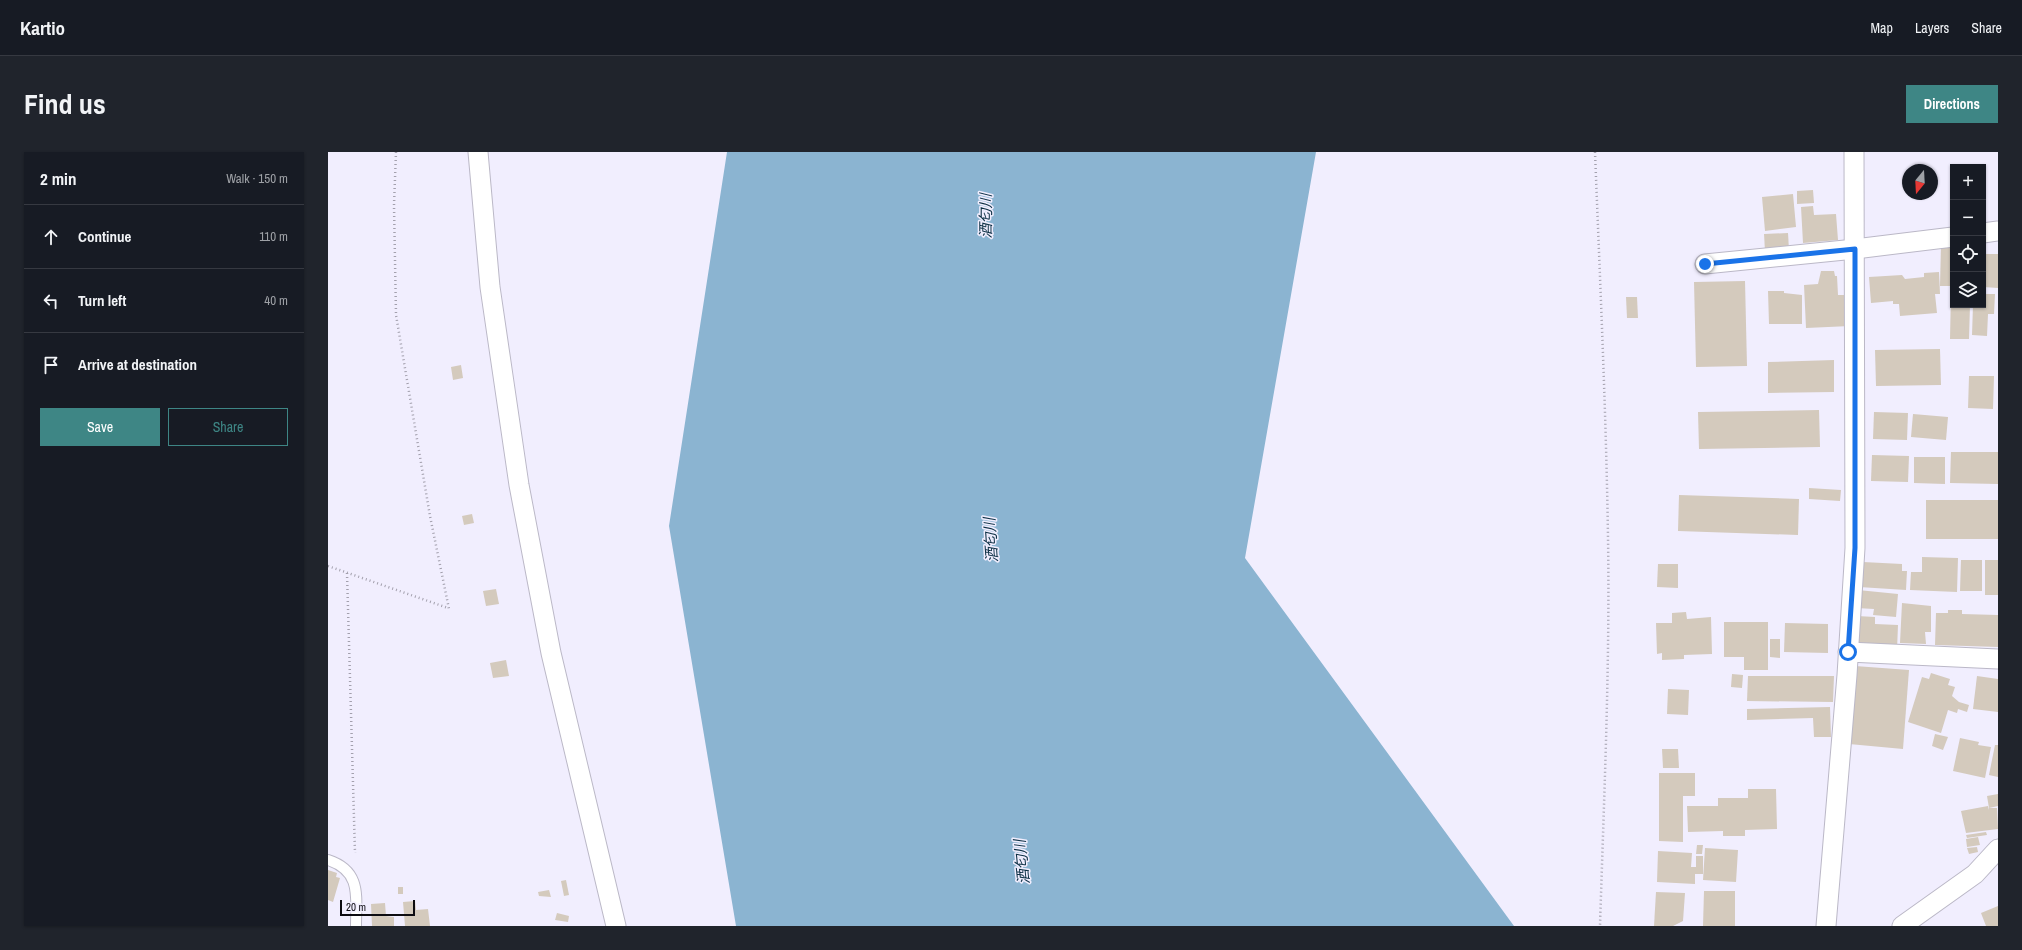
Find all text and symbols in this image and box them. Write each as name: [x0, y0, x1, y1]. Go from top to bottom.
text: Kartio: [20, 15, 65, 41]
text: Map: [1871, 19, 1893, 37]
text: Layers: [1915, 19, 1949, 37]
text: Share: [1971, 19, 2002, 37]
text: Find us: [24, 85, 106, 123]
button: Directions: [1906, 85, 1998, 123]
north arrow: [1902, 164, 1938, 200]
map controls: [1950, 164, 1986, 308]
button: +: [1950, 164, 1986, 200]
text: 2 min: [40, 167, 76, 190]
text: Walk · 150 m: [226, 170, 288, 187]
water label: 酒匂川: [975, 192, 996, 239]
button: −: [1950, 200, 1986, 236]
icon: ahead: [40, 226, 62, 248]
text: Continue: [78, 226, 131, 247]
text: 110 m: [259, 228, 288, 245]
button: locate: [1950, 236, 1986, 272]
route end: [1696, 255, 1714, 273]
button: layers: [1950, 272, 1986, 308]
icon: left: [40, 290, 62, 312]
text: Turn left: [78, 290, 126, 311]
text: 40 m: [264, 292, 288, 309]
icon: arrive: [40, 354, 62, 376]
text: Arrive at destination: [78, 354, 197, 375]
button: Save: [40, 408, 160, 446]
button: Share: [168, 408, 288, 446]
water label: 酒匂川: [978, 515, 1003, 563]
route start: [1839, 643, 1857, 661]
water label: 酒匂川: [1009, 837, 1034, 886]
scale bar: [340, 898, 415, 917]
text: 20 m: [346, 900, 366, 914]

